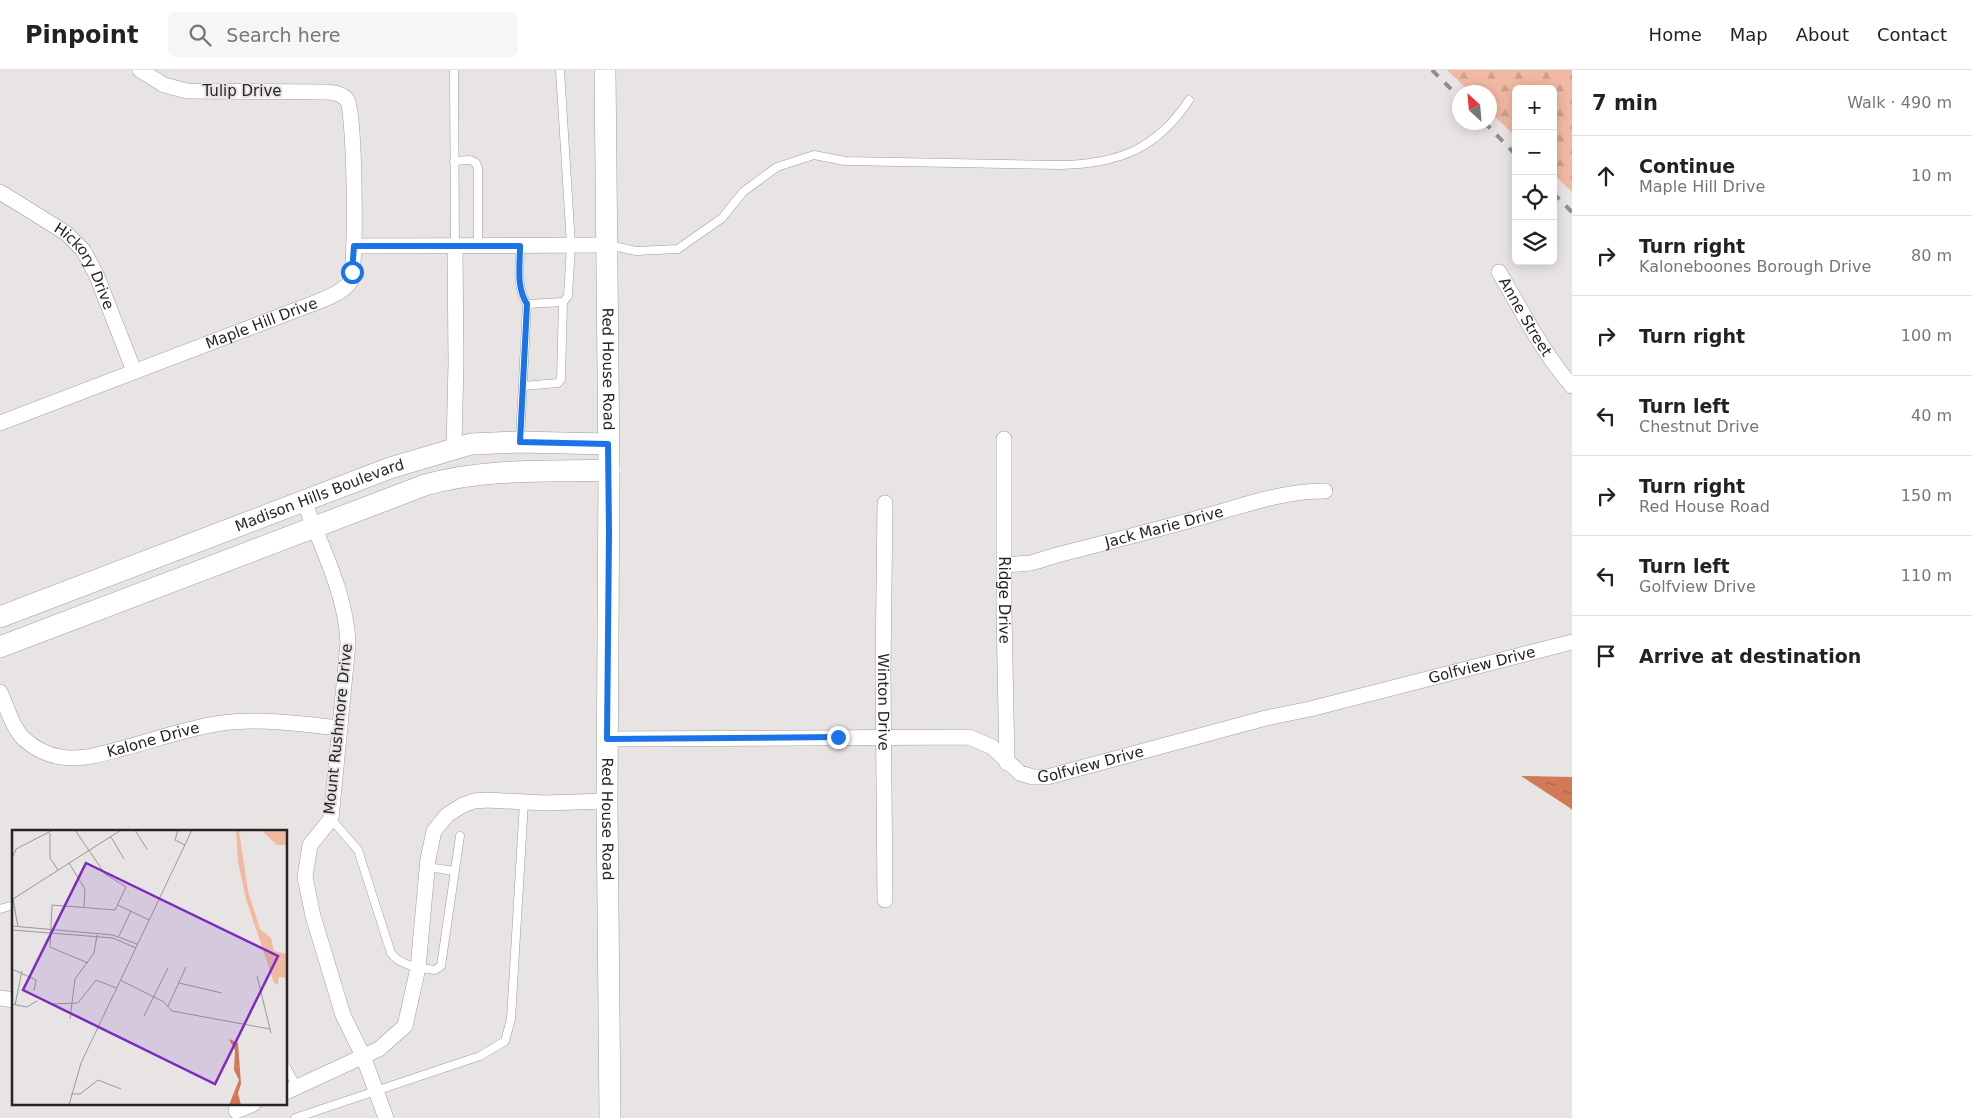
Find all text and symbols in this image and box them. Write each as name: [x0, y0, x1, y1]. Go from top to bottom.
search box: [168, 12, 518, 57]
text: Pinpoint: [25, 21, 138, 49]
icon: search: [186, 21, 214, 49]
text: Search here: [226, 24, 341, 46]
text: Home: [1649, 24, 1702, 45]
text: Map: [1730, 24, 1768, 45]
text: About: [1796, 24, 1849, 45]
text: Contact: [1877, 24, 1947, 45]
street label: Tulip Drive: [201, 82, 282, 100]
north arrow: [1452, 85, 1497, 130]
map controls: [1512, 85, 1557, 265]
button: +: [1512, 85, 1557, 130]
text: 7 min: [1592, 91, 1658, 115]
text: Walk · 490 m: [1847, 93, 1952, 112]
button: −: [1512, 130, 1557, 175]
text: Continue: [1639, 155, 1735, 177]
icon: ahead: [1592, 162, 1620, 190]
text: 10 m: [1911, 166, 1952, 185]
button: locate: [1512, 175, 1557, 220]
text: Maple Hill Drive: [1639, 177, 1765, 196]
street label: Hickory Drive: [51, 219, 118, 312]
button: layers: [1512, 220, 1557, 265]
text: Turn right: [1639, 235, 1745, 257]
icon: right: [1592, 242, 1620, 270]
text: 80 m: [1911, 246, 1952, 265]
text: Kaloneboones Borough Drive: [1639, 257, 1871, 276]
route start: [341, 261, 364, 284]
street label: Anne Street: [1495, 274, 1556, 360]
street label: Maple Hill Drive: [203, 294, 320, 353]
street label: Red House Road: [598, 307, 618, 430]
icon: right: [1592, 322, 1620, 350]
text: Turn right: [1639, 325, 1745, 347]
text: 100 m: [1901, 326, 1952, 345]
text: Turn left: [1639, 395, 1730, 417]
icon: left: [1592, 402, 1620, 430]
text: 40 m: [1911, 406, 1952, 425]
text: Chestnut Drive: [1639, 417, 1759, 436]
street label: Madison Hills Boulevard: [232, 455, 406, 535]
text: Turn right: [1639, 475, 1745, 497]
icon: right: [1592, 482, 1620, 510]
text: 150 m: [1901, 486, 1952, 505]
text: Red House Road: [1639, 497, 1770, 516]
street label: Jack Marie Drive: [1102, 502, 1226, 552]
text: Turn left: [1639, 555, 1730, 577]
street label: Ridge Drive: [995, 556, 1014, 644]
icon: left: [1592, 562, 1620, 590]
text: 110 m: [1901, 566, 1952, 585]
text: Golfview Drive: [1639, 577, 1756, 596]
icon: arrive: [1592, 642, 1620, 670]
street label: Mount Rushmore Drive: [320, 643, 356, 815]
street label: Golfview Drive: [1427, 643, 1537, 687]
text: Arrive at destination: [1639, 645, 1861, 667]
street label: Winton Drive: [874, 653, 893, 751]
street label: Kalone Drive: [105, 718, 201, 761]
route end: [827, 726, 850, 749]
street label: Golfview Drive: [1037, 742, 1146, 786]
street label: Red House Road: [598, 758, 617, 880]
inset map: [12, 830, 288, 1106]

